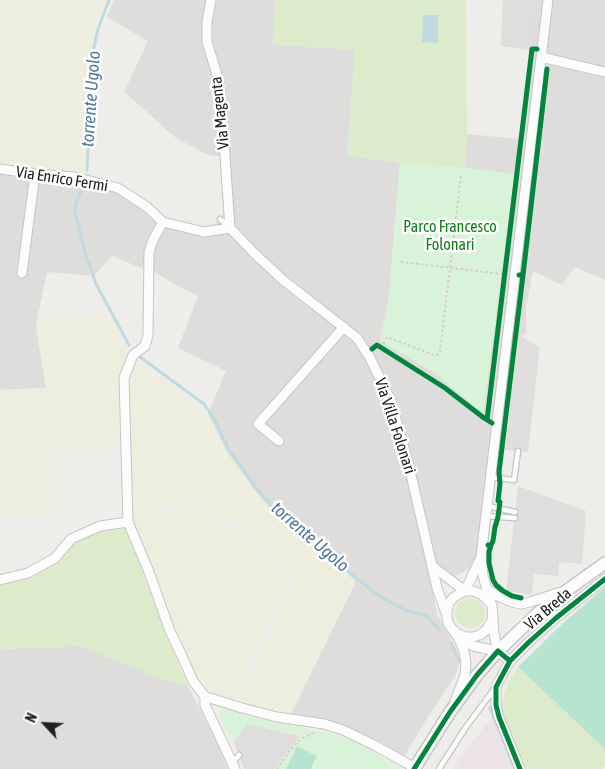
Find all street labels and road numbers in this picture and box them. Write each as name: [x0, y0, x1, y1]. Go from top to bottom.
street label: Via Magenta: [207, 76, 233, 150]
street label: Via Enrico Fermi: [15, 162, 109, 196]
street label: Via Villa Folonari: [370, 376, 420, 476]
street label: Via Breda: [521, 584, 575, 634]

